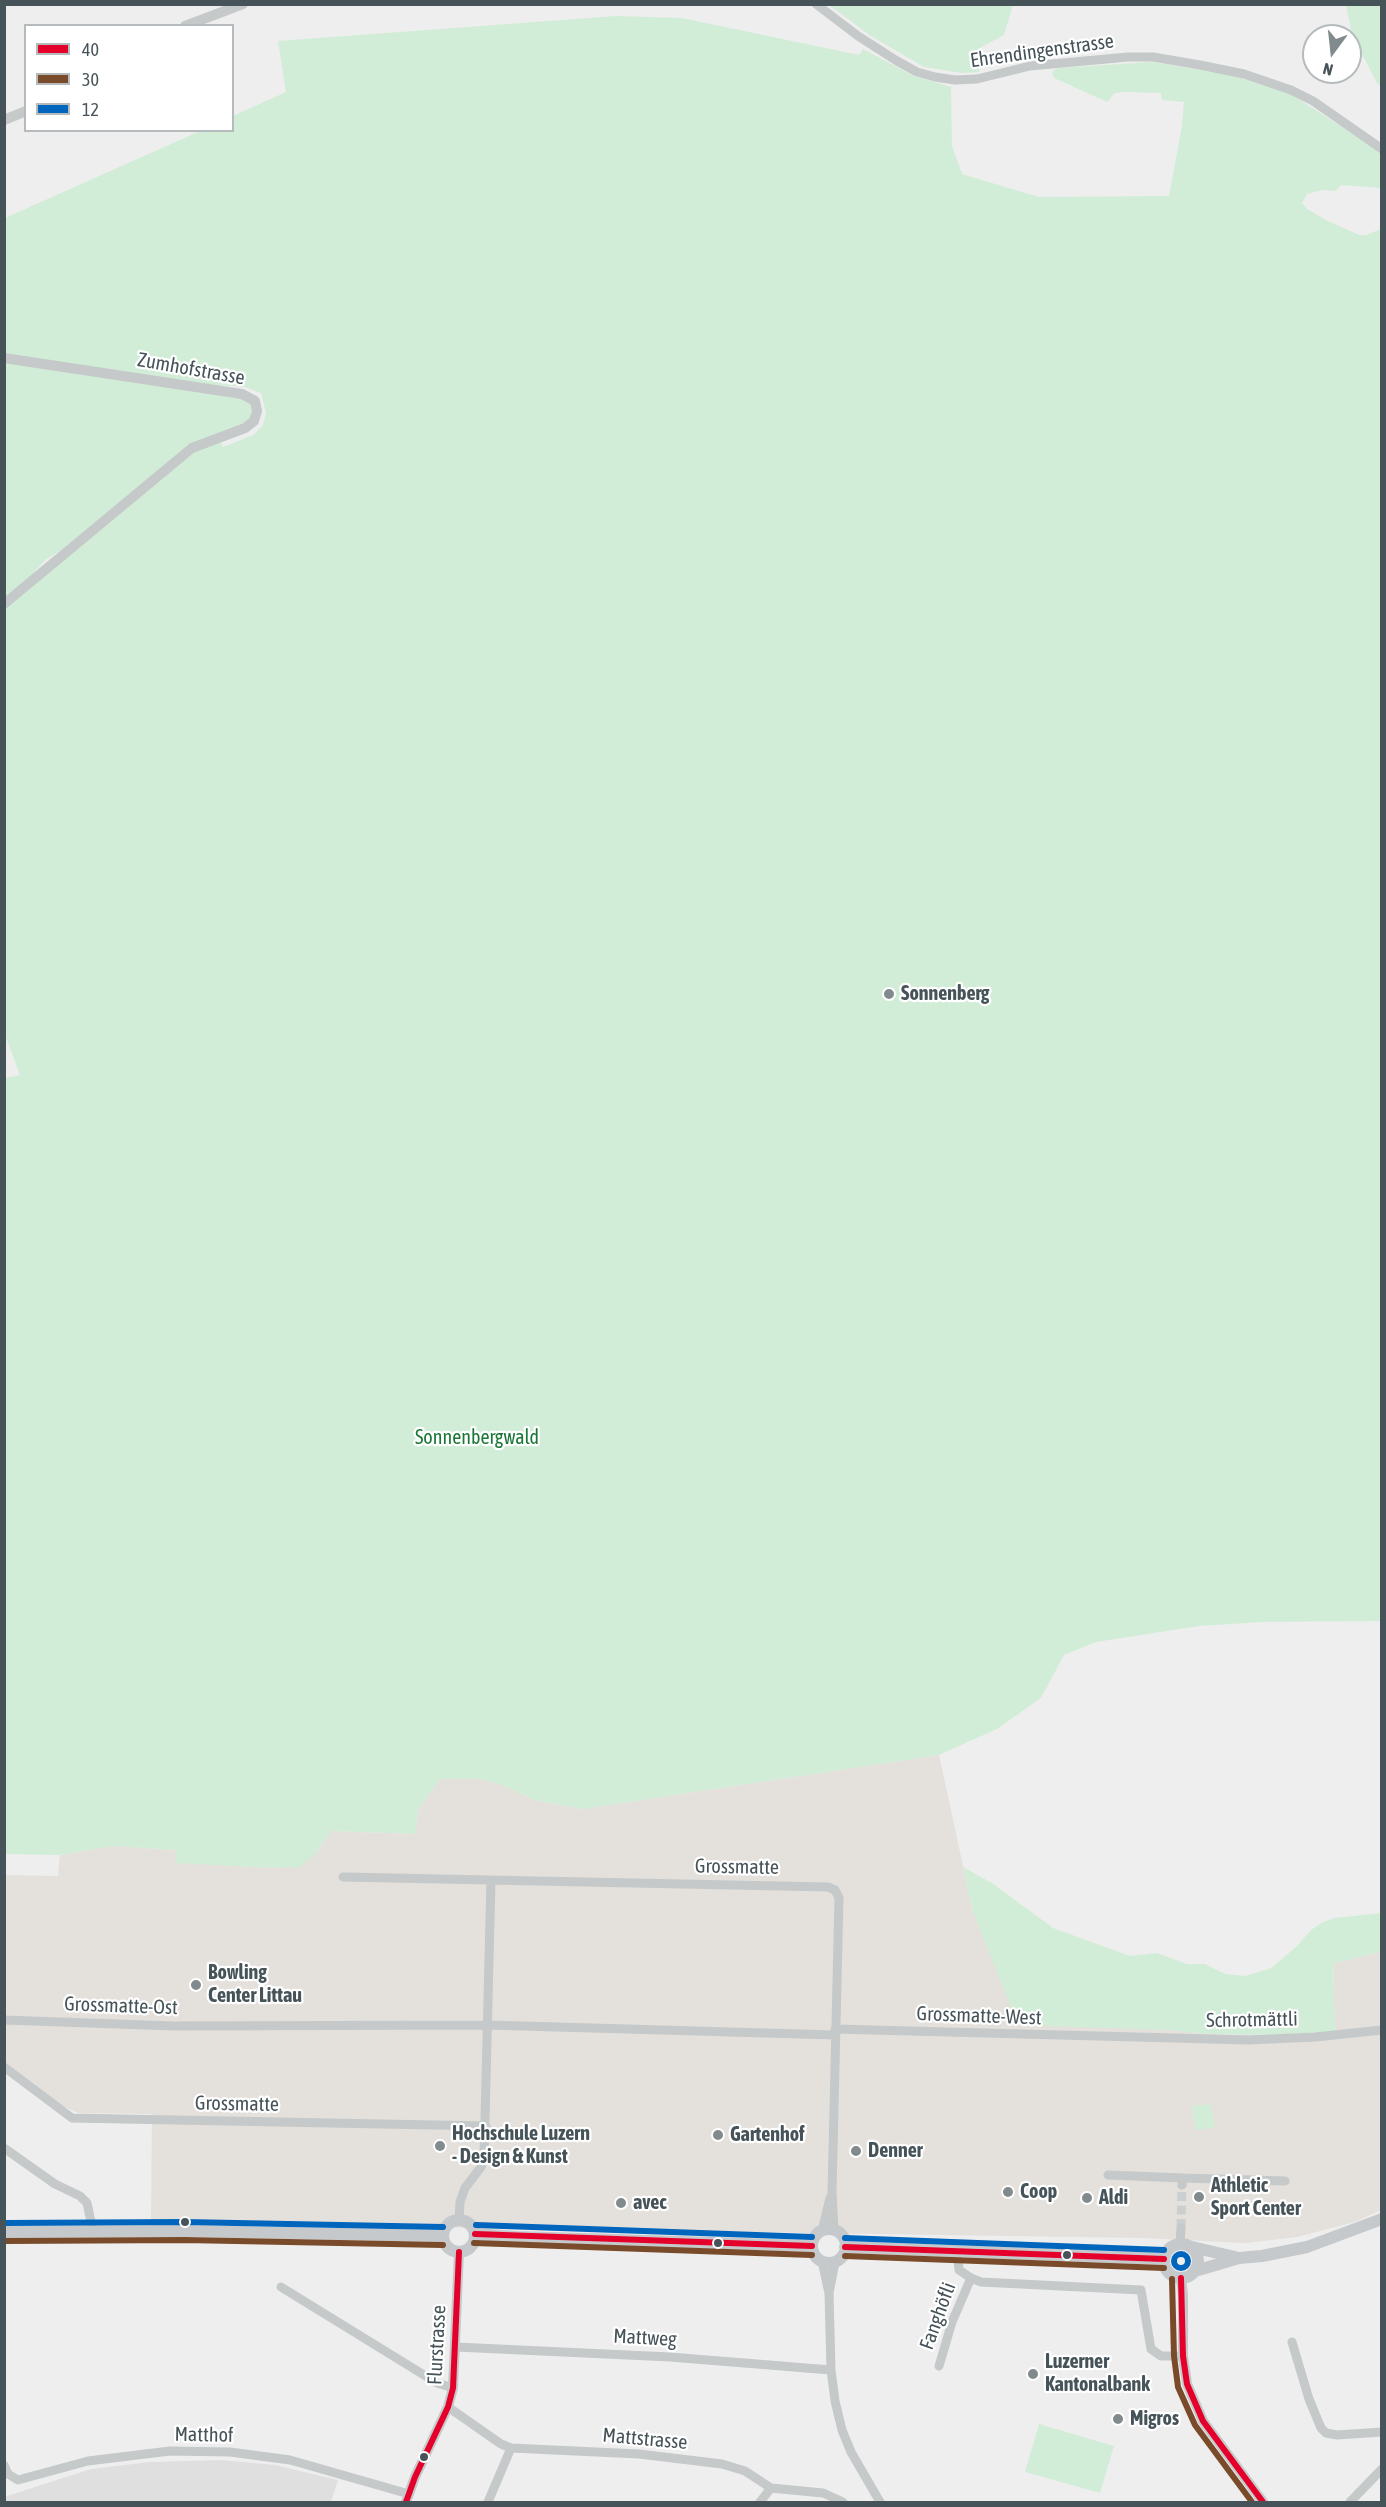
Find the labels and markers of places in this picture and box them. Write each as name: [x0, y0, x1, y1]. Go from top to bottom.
place label: Sonnenberg: [901, 982, 989, 1006]
marker: Sonnenberg: [882, 987, 896, 1001]
place label: Bowling Center Littau: [208, 1961, 302, 2008]
marker: Bowling Center Littau: [189, 1978, 203, 1992]
place label: Hochschule Luzern - Design & Kunst: [452, 2122, 590, 2169]
place label: Gartenhof: [730, 2123, 805, 2147]
marker: Gartenhof: [711, 2128, 725, 2142]
marker: Hochschule Luzern - Design & Kunst: [433, 2139, 447, 2153]
place label: Denner: [868, 2139, 923, 2163]
marker: Denner: [849, 2144, 863, 2158]
place label: Athletic Sport Center: [1211, 2174, 1301, 2221]
place label: Coop: [1020, 2180, 1057, 2204]
marker: Coop: [1001, 2185, 1015, 2199]
place label: Aldi: [1099, 2186, 1128, 2210]
marker: Athletic Sport Center: [1192, 2190, 1206, 2204]
place label: avec: [633, 2191, 667, 2215]
marker: Aldi: [1080, 2191, 1094, 2205]
marker: avec: [614, 2196, 628, 2210]
unlabelled marker: [179, 2216, 191, 2228]
unlabelled marker: [712, 2237, 724, 2249]
unlabelled marker: [1061, 2249, 1073, 2261]
place label: Luzerner Kantonalbank: [1045, 2350, 1150, 2397]
marker: Luzerner Kantonalbank: [1026, 2367, 1040, 2381]
place label: Migros: [1130, 2407, 1179, 2431]
marker: Migros: [1111, 2412, 1125, 2426]
unlabelled marker: [418, 2451, 430, 2463]

